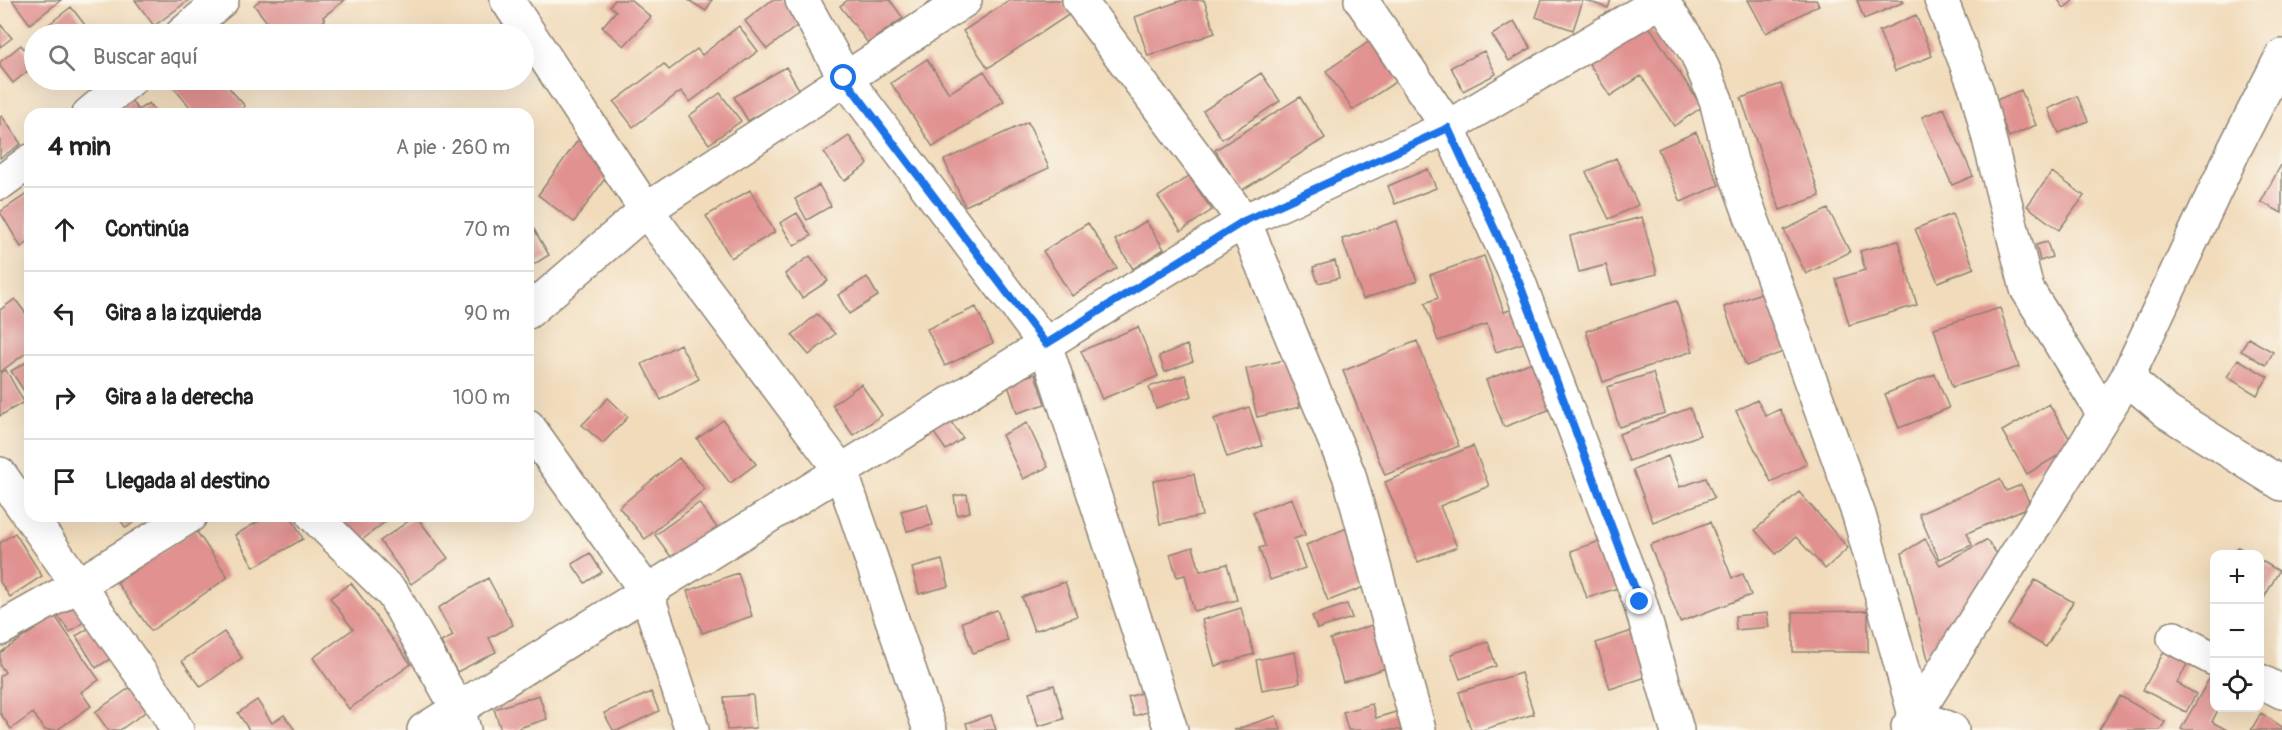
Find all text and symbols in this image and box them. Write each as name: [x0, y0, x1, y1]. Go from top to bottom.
search box: [24, 24, 534, 90]
icon: search: [45, 41, 78, 74]
text: Buscar aquí: [93, 43, 198, 71]
route start: [830, 64, 856, 90]
text: 4 min: [48, 131, 111, 163]
text: A pie · 260 m: [396, 135, 510, 160]
icon: ahead: [48, 213, 81, 246]
text: Continúa: [105, 215, 189, 243]
text: 70 m: [464, 217, 510, 242]
icon: left: [48, 297, 81, 330]
text: Gira a la izquierda: [105, 299, 262, 327]
text: 90 m: [464, 301, 510, 326]
icon: right: [48, 381, 81, 414]
text: Gira a la derecha: [105, 383, 253, 411]
text: 100 m: [453, 385, 510, 410]
icon: arrive: [48, 465, 81, 498]
text: Llegada al destino: [105, 467, 270, 495]
map controls: [2210, 550, 2264, 712]
button: +: [2210, 550, 2264, 604]
route end: [1626, 588, 1652, 614]
button: −: [2210, 604, 2264, 658]
button: locate: [2210, 658, 2264, 712]

